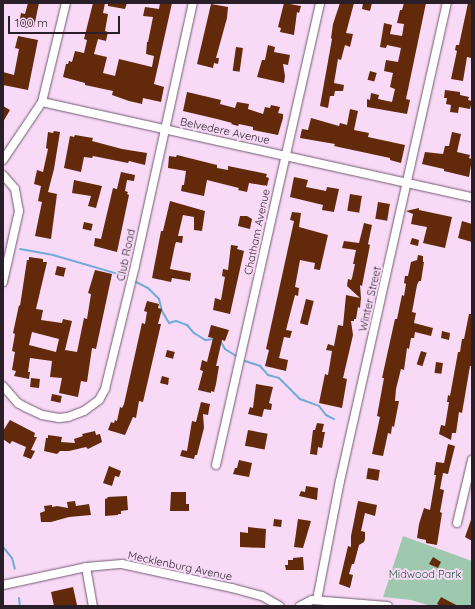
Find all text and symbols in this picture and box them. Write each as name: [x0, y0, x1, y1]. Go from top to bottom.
scale bar: [10, 8, 122, 34]
text: 100 m: [15, 15, 48, 30]
street label: Belvedere Avenue: [179, 115, 271, 147]
street label: Chatham Avenue: [241, 188, 273, 276]
street label: Club Road: [114, 228, 138, 282]
street label: Winter Street: [356, 265, 384, 333]
street label: Mecklenburg Avenue: [127, 548, 233, 584]
park label: Midwood Park: [389, 567, 461, 581]

